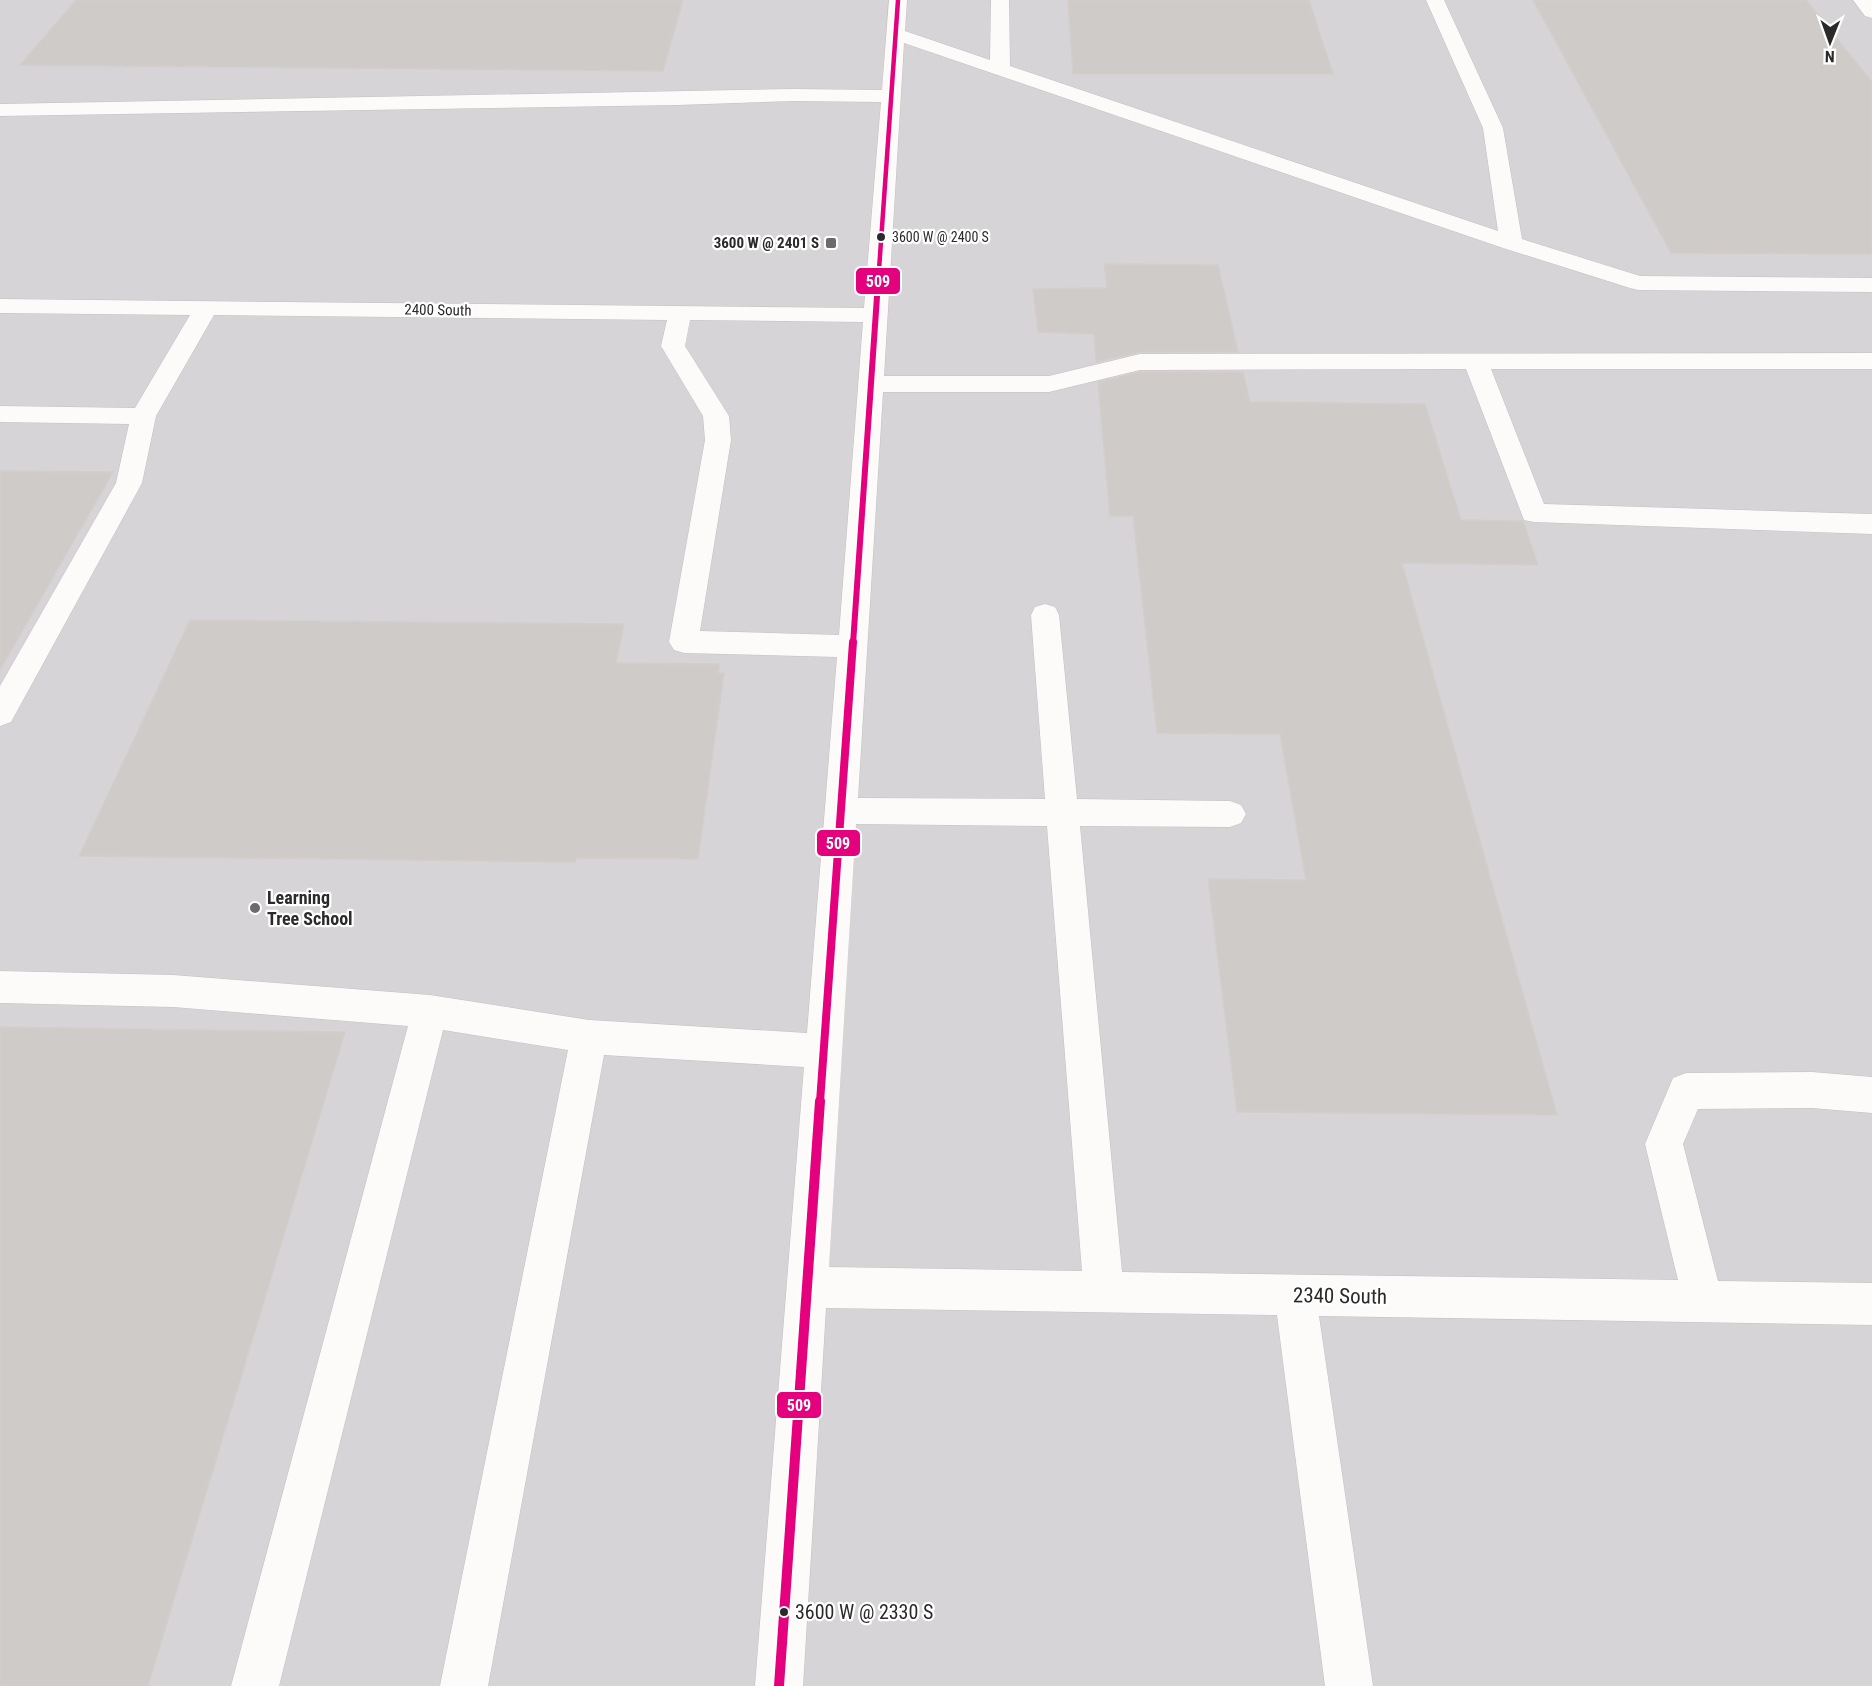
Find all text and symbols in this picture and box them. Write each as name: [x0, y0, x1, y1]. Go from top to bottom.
north arrow: [1800, 12, 1860, 72]
text: N: [1825, 47, 1835, 66]
place label: 3600 W @ 2400 S: [892, 229, 989, 245]
marker: 3600 W @ 2400 S: [875, 231, 887, 243]
place label: 3600 W @ 2401 S: [714, 234, 819, 252]
marker: 3600 W @ 2401 S: [824, 236, 838, 250]
line badge: 509: [855, 267, 901, 295]
text: 509: [866, 272, 890, 291]
street label: 2400 South: [404, 300, 472, 320]
line badge: 509: [816, 829, 861, 857]
text: 509: [826, 834, 850, 853]
place label: Learning Tree School: [267, 887, 353, 929]
marker: Learning Tree School: [248, 901, 262, 915]
street label: 2340 South: [1293, 1283, 1387, 1309]
line badge: 509: [776, 1391, 822, 1419]
text: 509: [787, 1396, 811, 1415]
place label: 3600 W @ 2330 S: [795, 1600, 933, 1624]
marker: 3600 W @ 2330 S: [778, 1606, 790, 1618]

